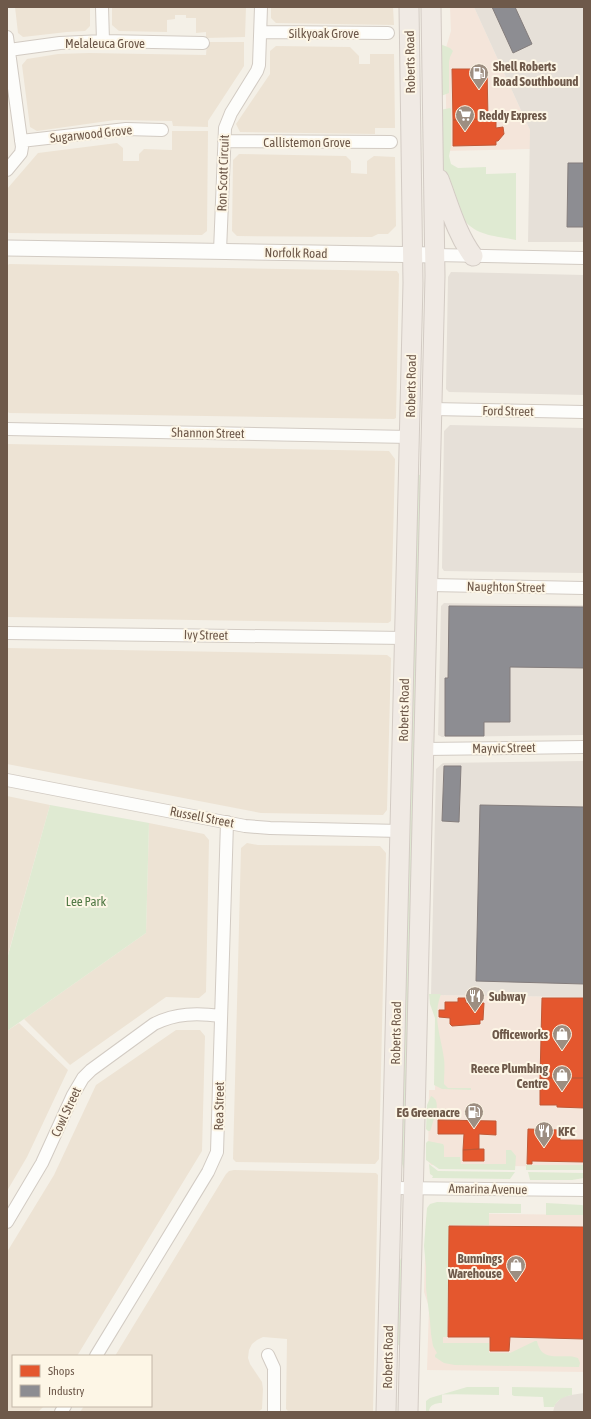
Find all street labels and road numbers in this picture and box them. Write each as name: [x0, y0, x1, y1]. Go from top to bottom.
street label: Silkyoak Grove: [289, 26, 359, 41]
street label: Roberts Road: [402, 30, 418, 94]
street label: Melaleuca Grove: [65, 36, 145, 51]
street label: Sugarwood Grove: [49, 122, 133, 146]
street label: Ron Scott Circuit: [214, 134, 232, 212]
street label: Callistemon Grove: [263, 135, 351, 150]
street label: Norfolk Road: [264, 245, 328, 261]
street label: Roberts Road: [403, 354, 419, 418]
street label: Ford Street: [482, 403, 534, 419]
street label: Shannon Street: [171, 425, 245, 441]
street label: Naughton Street: [467, 579, 545, 595]
street label: Ivy Street: [184, 627, 229, 643]
street label: Roberts Road: [396, 678, 412, 742]
street label: Mayvic Street: [472, 740, 536, 756]
street label: Russell Street: [169, 803, 236, 831]
street label: Roberts Road: [388, 1001, 404, 1065]
street label: Rea Street: [211, 1081, 227, 1131]
street label: Cowl Street: [48, 1084, 84, 1139]
street label: Amarina Avenue: [449, 1181, 528, 1197]
street label: Roberts Road: [380, 1325, 396, 1389]

